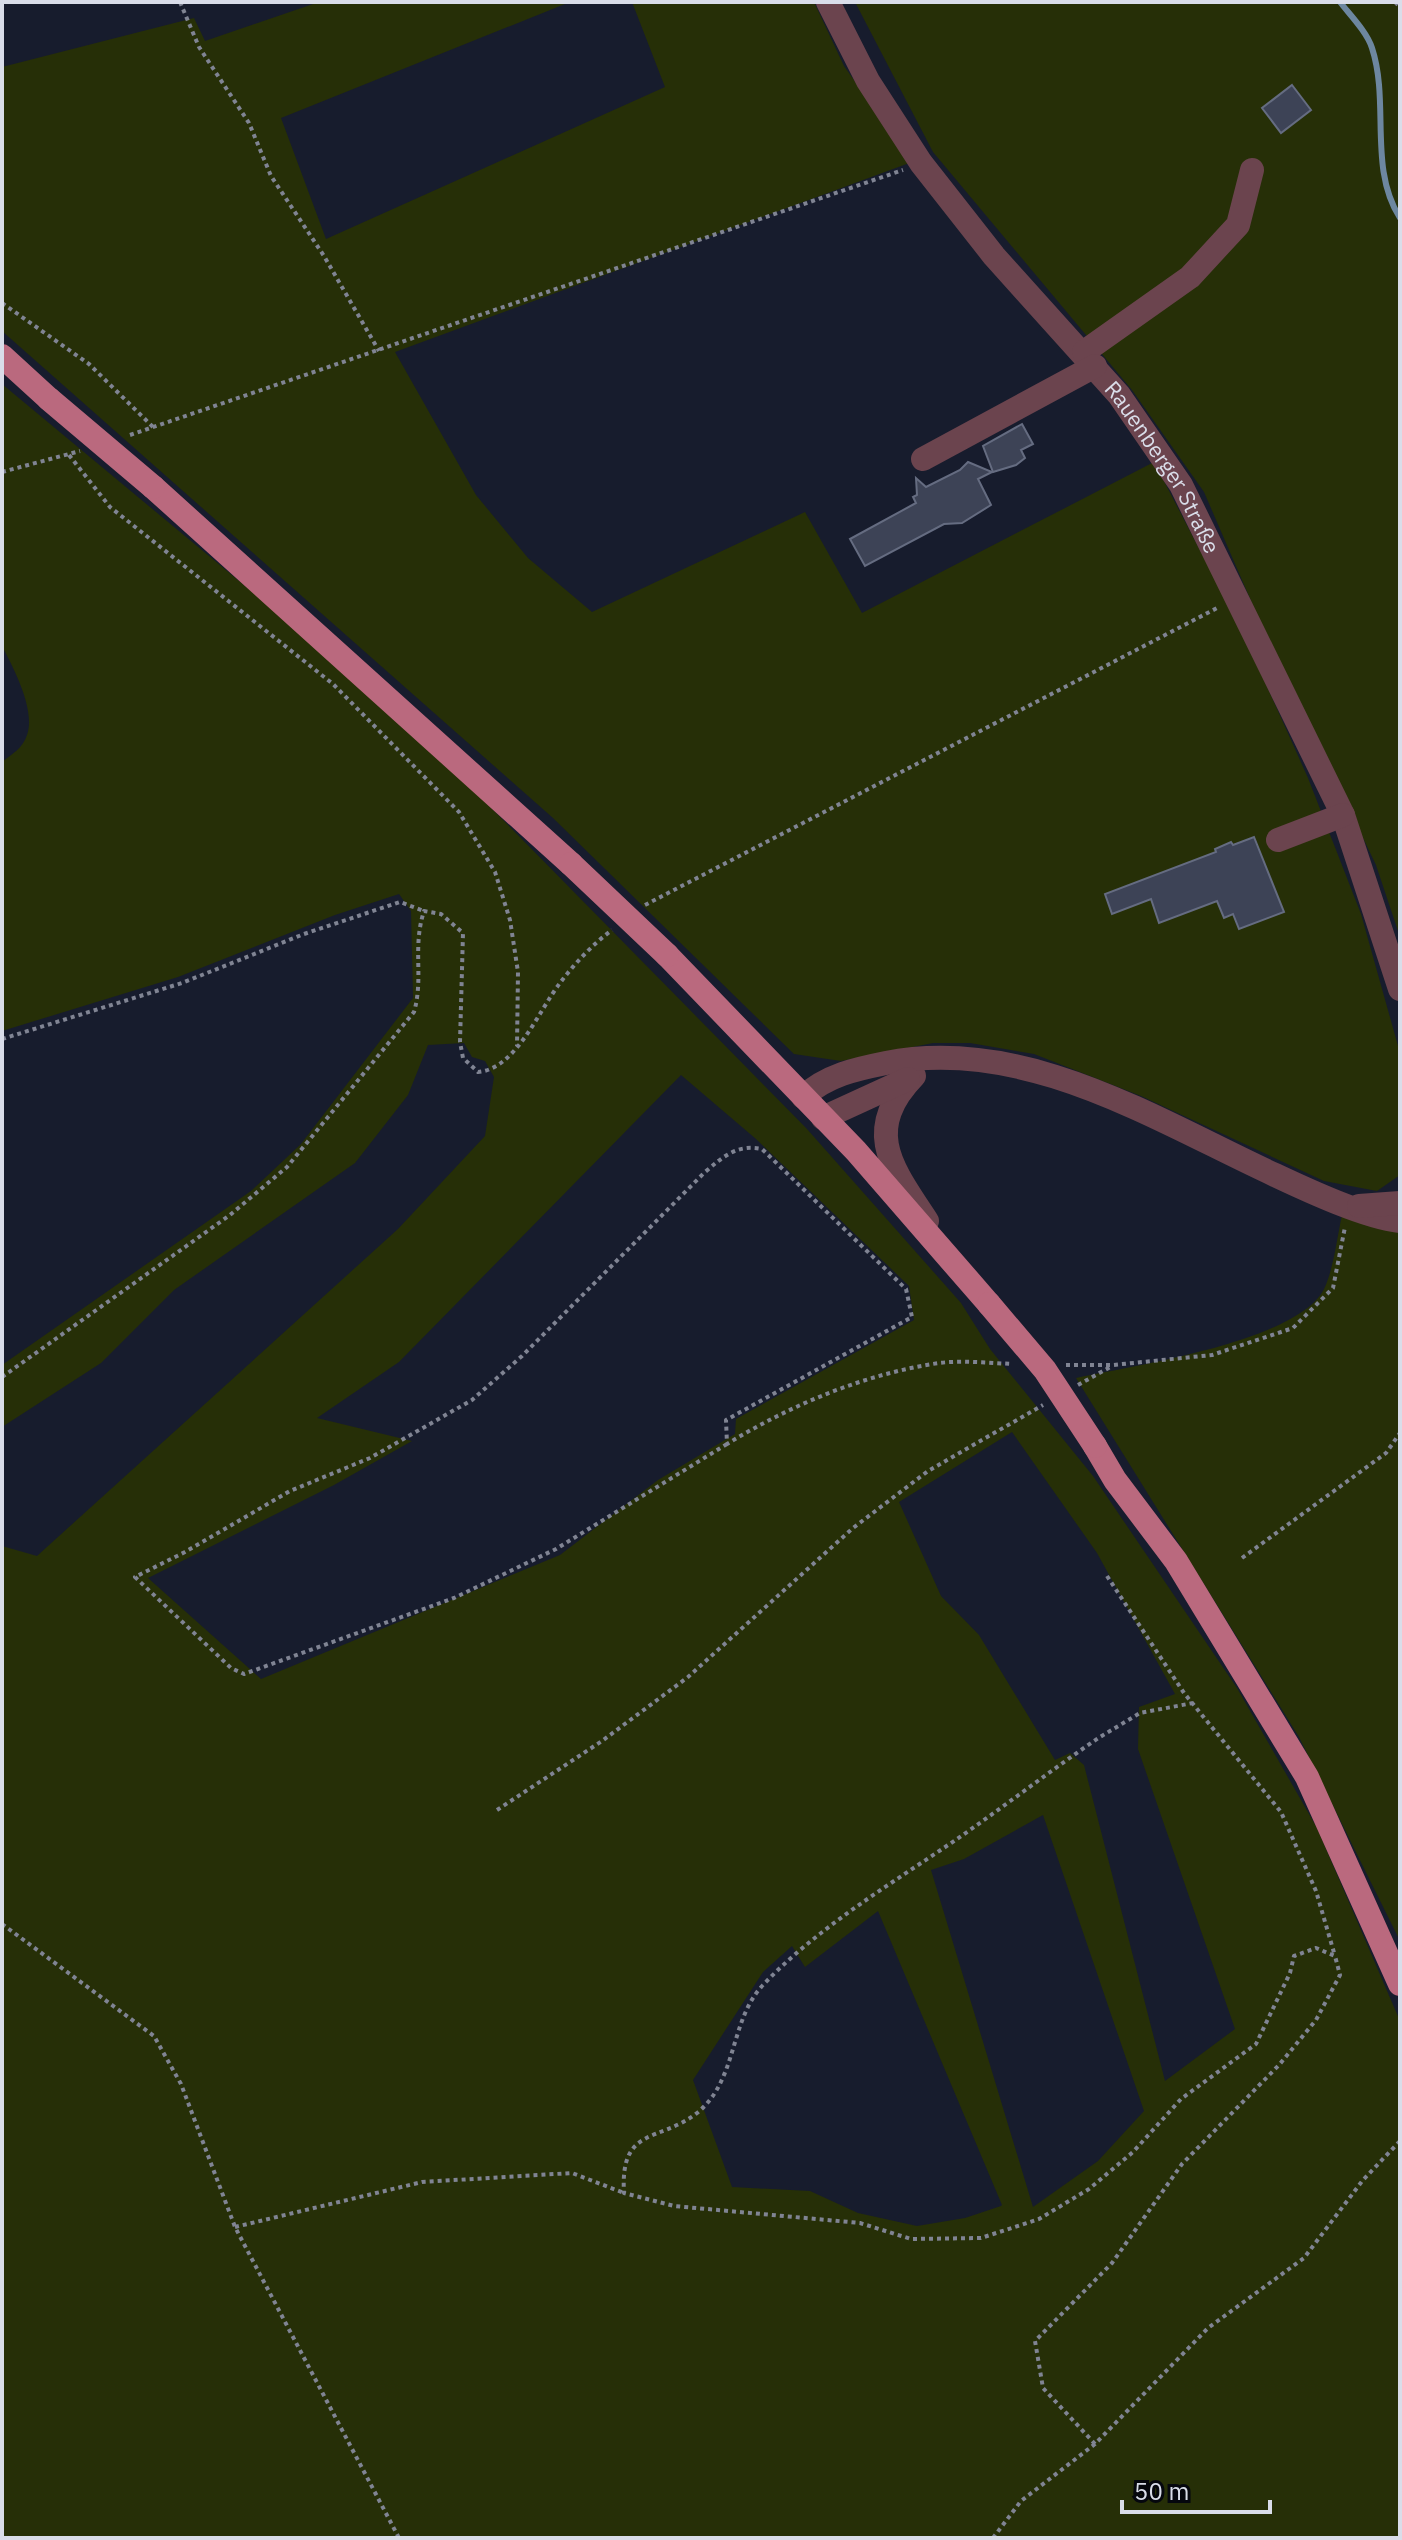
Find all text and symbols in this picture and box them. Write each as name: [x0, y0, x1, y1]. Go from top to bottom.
street label: Rauenberger Straße: [1099, 374, 1227, 558]
scale bar: [1122, 2464, 1270, 2514]
text: 50 m: [1134, 2475, 1189, 2507]

